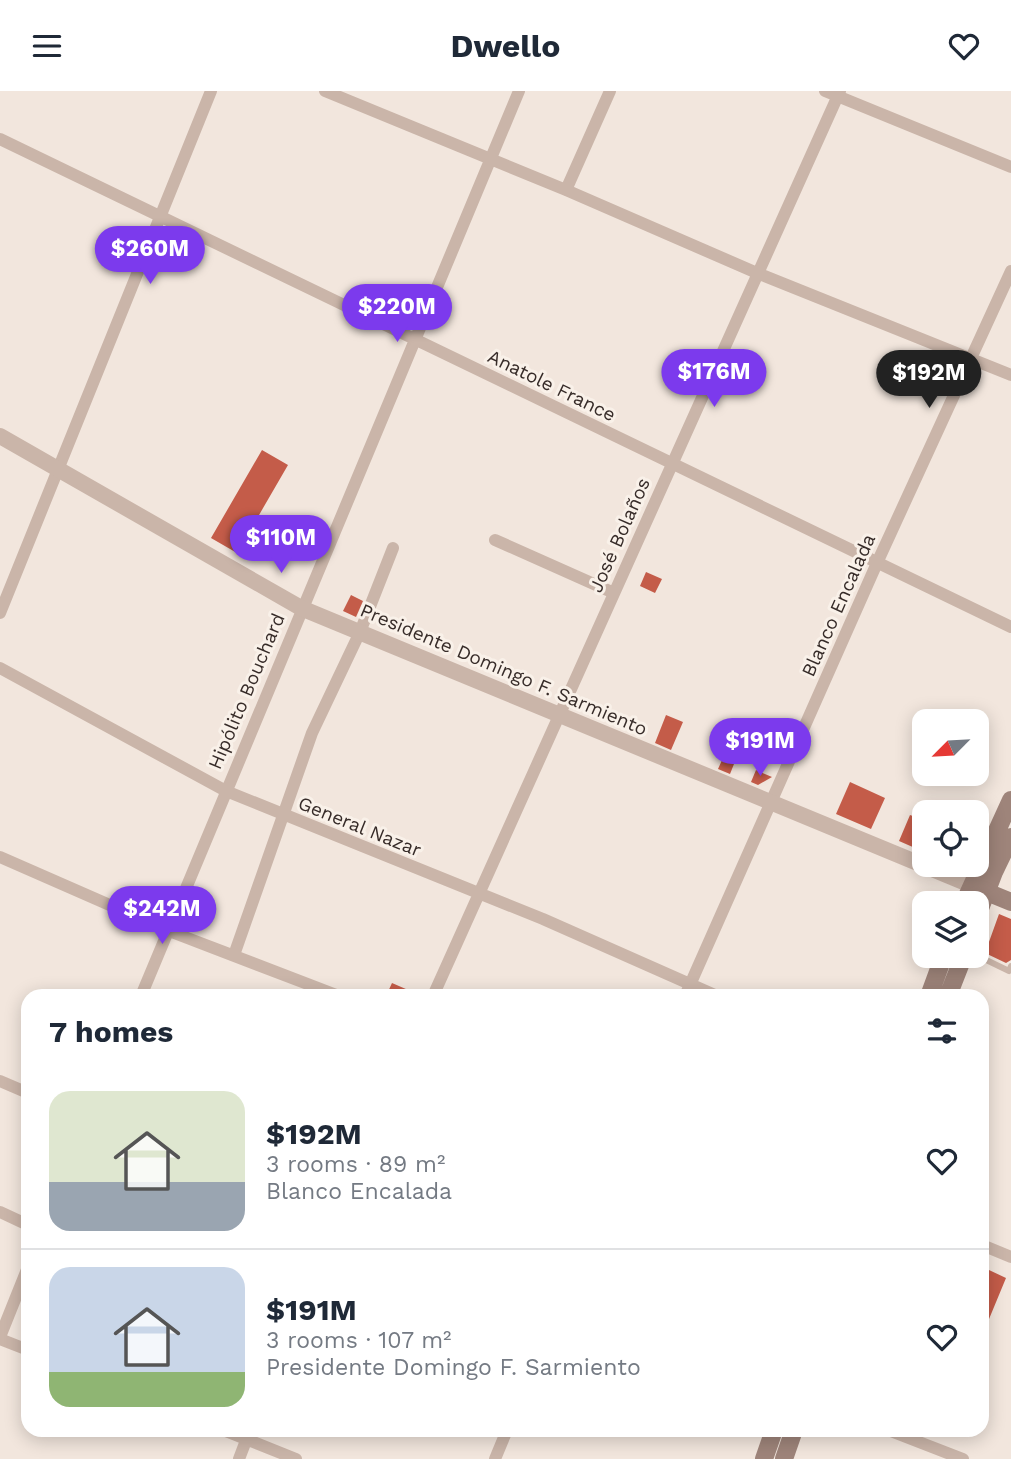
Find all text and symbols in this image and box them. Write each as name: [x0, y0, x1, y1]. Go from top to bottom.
icon: menu: [28, 27, 66, 65]
text: Dwello: [451, 27, 560, 65]
icon: heart: [945, 27, 983, 65]
pin: $260M: [101, 227, 199, 286]
text: $260M: [111, 235, 189, 262]
pin: $220M: [348, 285, 446, 344]
text: $220M: [358, 293, 436, 320]
street label: Anatole France: [484, 344, 620, 426]
pin: $176M: [665, 349, 763, 409]
pin: $192M: [880, 351, 978, 410]
text: $176M: [677, 358, 751, 385]
text: $192M: [892, 359, 966, 386]
street label: José Bolaños: [584, 474, 655, 596]
pin: $110M: [232, 515, 330, 575]
text: $110M: [246, 524, 316, 551]
street label: Blanco Encalada: [797, 530, 880, 680]
street label: Presidente Domingo F. Sarmiento: [357, 598, 651, 741]
street label: Hipólito Bouchard: [203, 610, 290, 773]
north arrow: [912, 709, 989, 786]
map controls: [912, 709, 989, 968]
pin: $191M: [711, 719, 809, 778]
text: $191M: [725, 727, 795, 754]
street label: General Nazar: [295, 791, 425, 862]
button: locate: [912, 800, 989, 877]
pin: $242M: [113, 887, 211, 946]
button: layers: [912, 891, 989, 968]
text: $242M: [123, 895, 201, 922]
icon: filters: [923, 1012, 961, 1050]
text: 7 homes: [49, 1014, 173, 1049]
text: $192M: [266, 1116, 362, 1151]
icon: home: [105, 1119, 189, 1203]
icon: heart: [923, 1142, 961, 1180]
text: 3 rooms · 89 m²: [266, 1151, 445, 1178]
text: Blanco Encalada: [266, 1178, 452, 1205]
text: $191M: [266, 1292, 357, 1327]
icon: home: [105, 1295, 189, 1379]
icon: heart: [923, 1318, 961, 1356]
text: 3 rooms · 107 m²: [266, 1327, 452, 1354]
text: Presidente Domingo F. Sarmiento: [266, 1354, 641, 1381]

